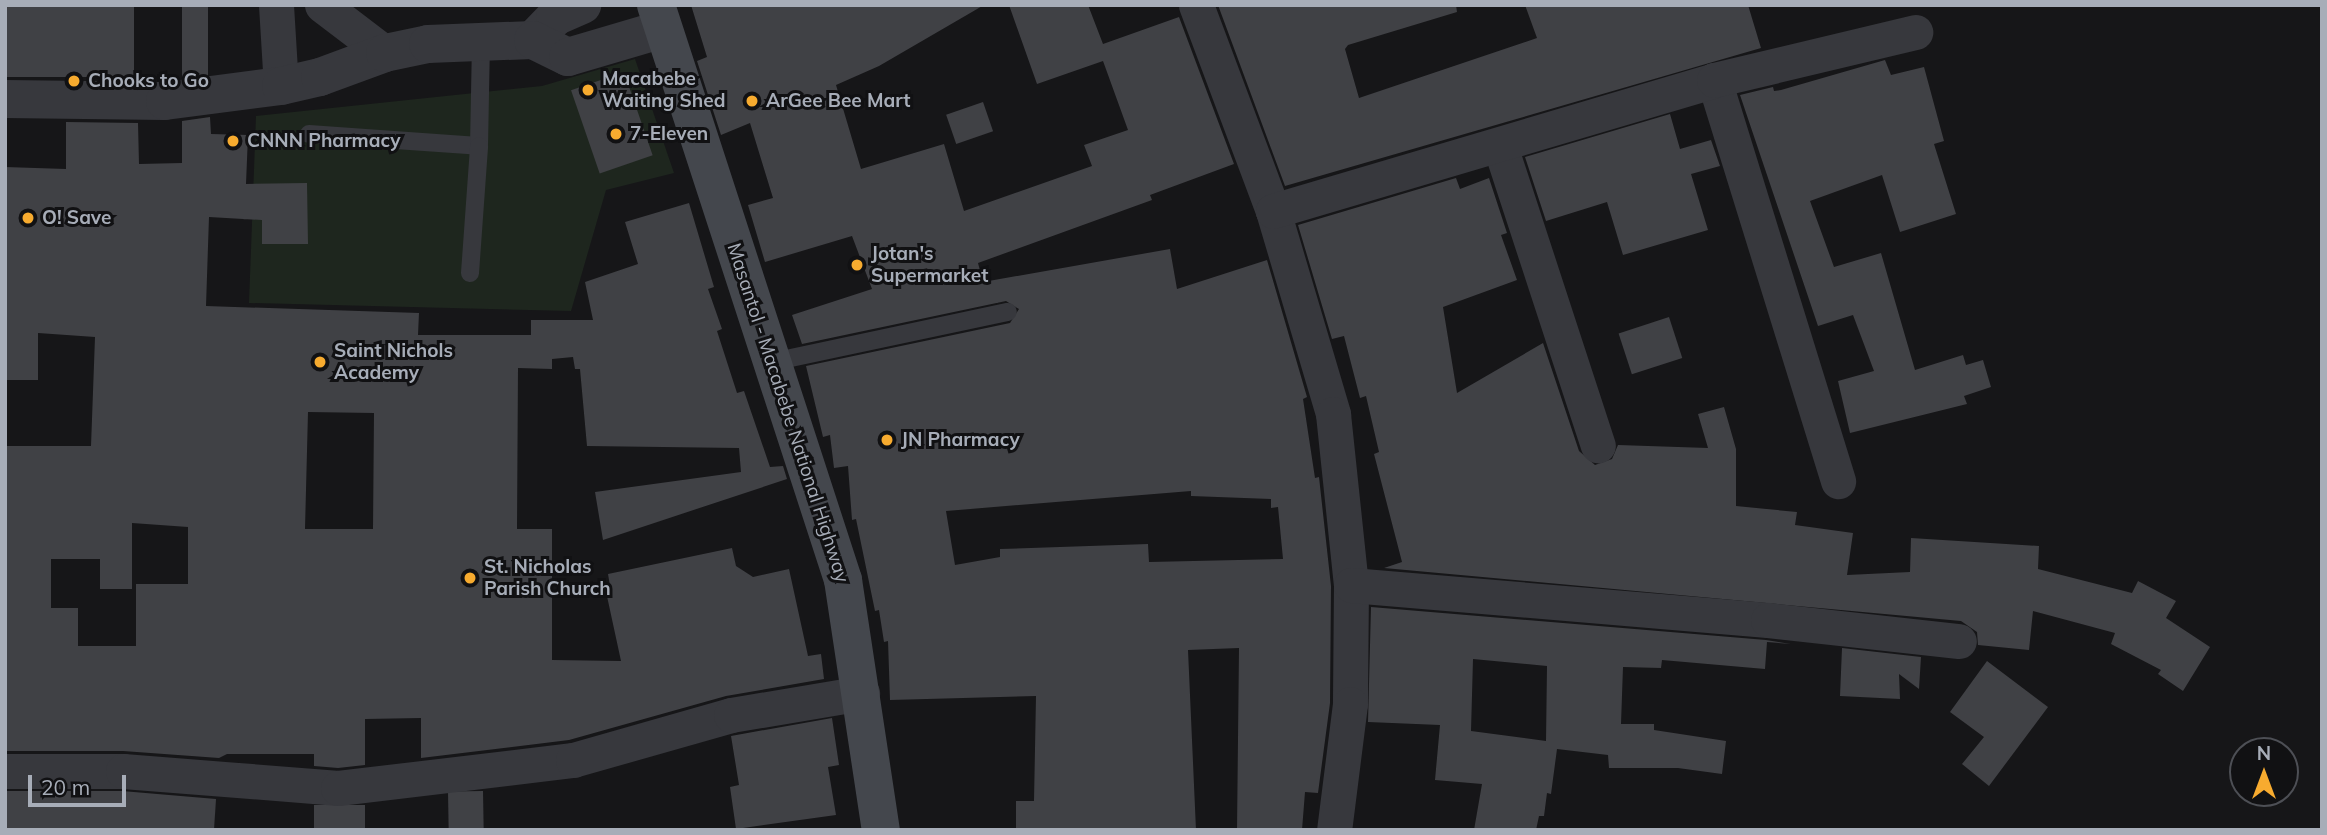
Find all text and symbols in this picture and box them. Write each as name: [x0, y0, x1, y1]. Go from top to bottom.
place label: Macabebe Waiting Shed: [602, 68, 725, 112]
place label: Chooks to Go: [88, 70, 209, 92]
marker: Chooks to Go: [66, 73, 82, 89]
marker: Macabebe Waiting Shed: [580, 82, 596, 98]
place label: ArGee Bee Mart: [766, 90, 910, 112]
marker: ArGee Bee Mart: [744, 93, 760, 109]
place label: 7-Eleven: [630, 123, 708, 145]
marker: 7-Eleven: [608, 126, 624, 142]
place label: CNNN Pharmacy: [247, 130, 401, 152]
marker: CNNN Pharmacy: [225, 133, 241, 149]
place label: O! Save: [42, 207, 111, 229]
marker: O! Save: [20, 210, 36, 226]
street label: Masantol - Macabebe National Highway: [722, 240, 854, 586]
place label: Jotan's Supermarket: [871, 243, 988, 287]
marker: Jotan's Supermarket: [849, 257, 865, 273]
place label: Saint Nichols Academy: [334, 340, 453, 384]
marker: Saint Nichols Academy: [312, 354, 328, 370]
place label: JN Pharmacy: [901, 429, 1020, 451]
marker: JN Pharmacy: [879, 432, 895, 448]
place label: St. Nicholas Parish Church: [484, 556, 611, 600]
marker: St. Nicholas Parish Church: [462, 570, 478, 586]
north arrow: [2229, 737, 2299, 807]
text: N: [2257, 741, 2271, 765]
scale bar: [32, 762, 130, 806]
text: 20 m: [41, 774, 90, 800]

